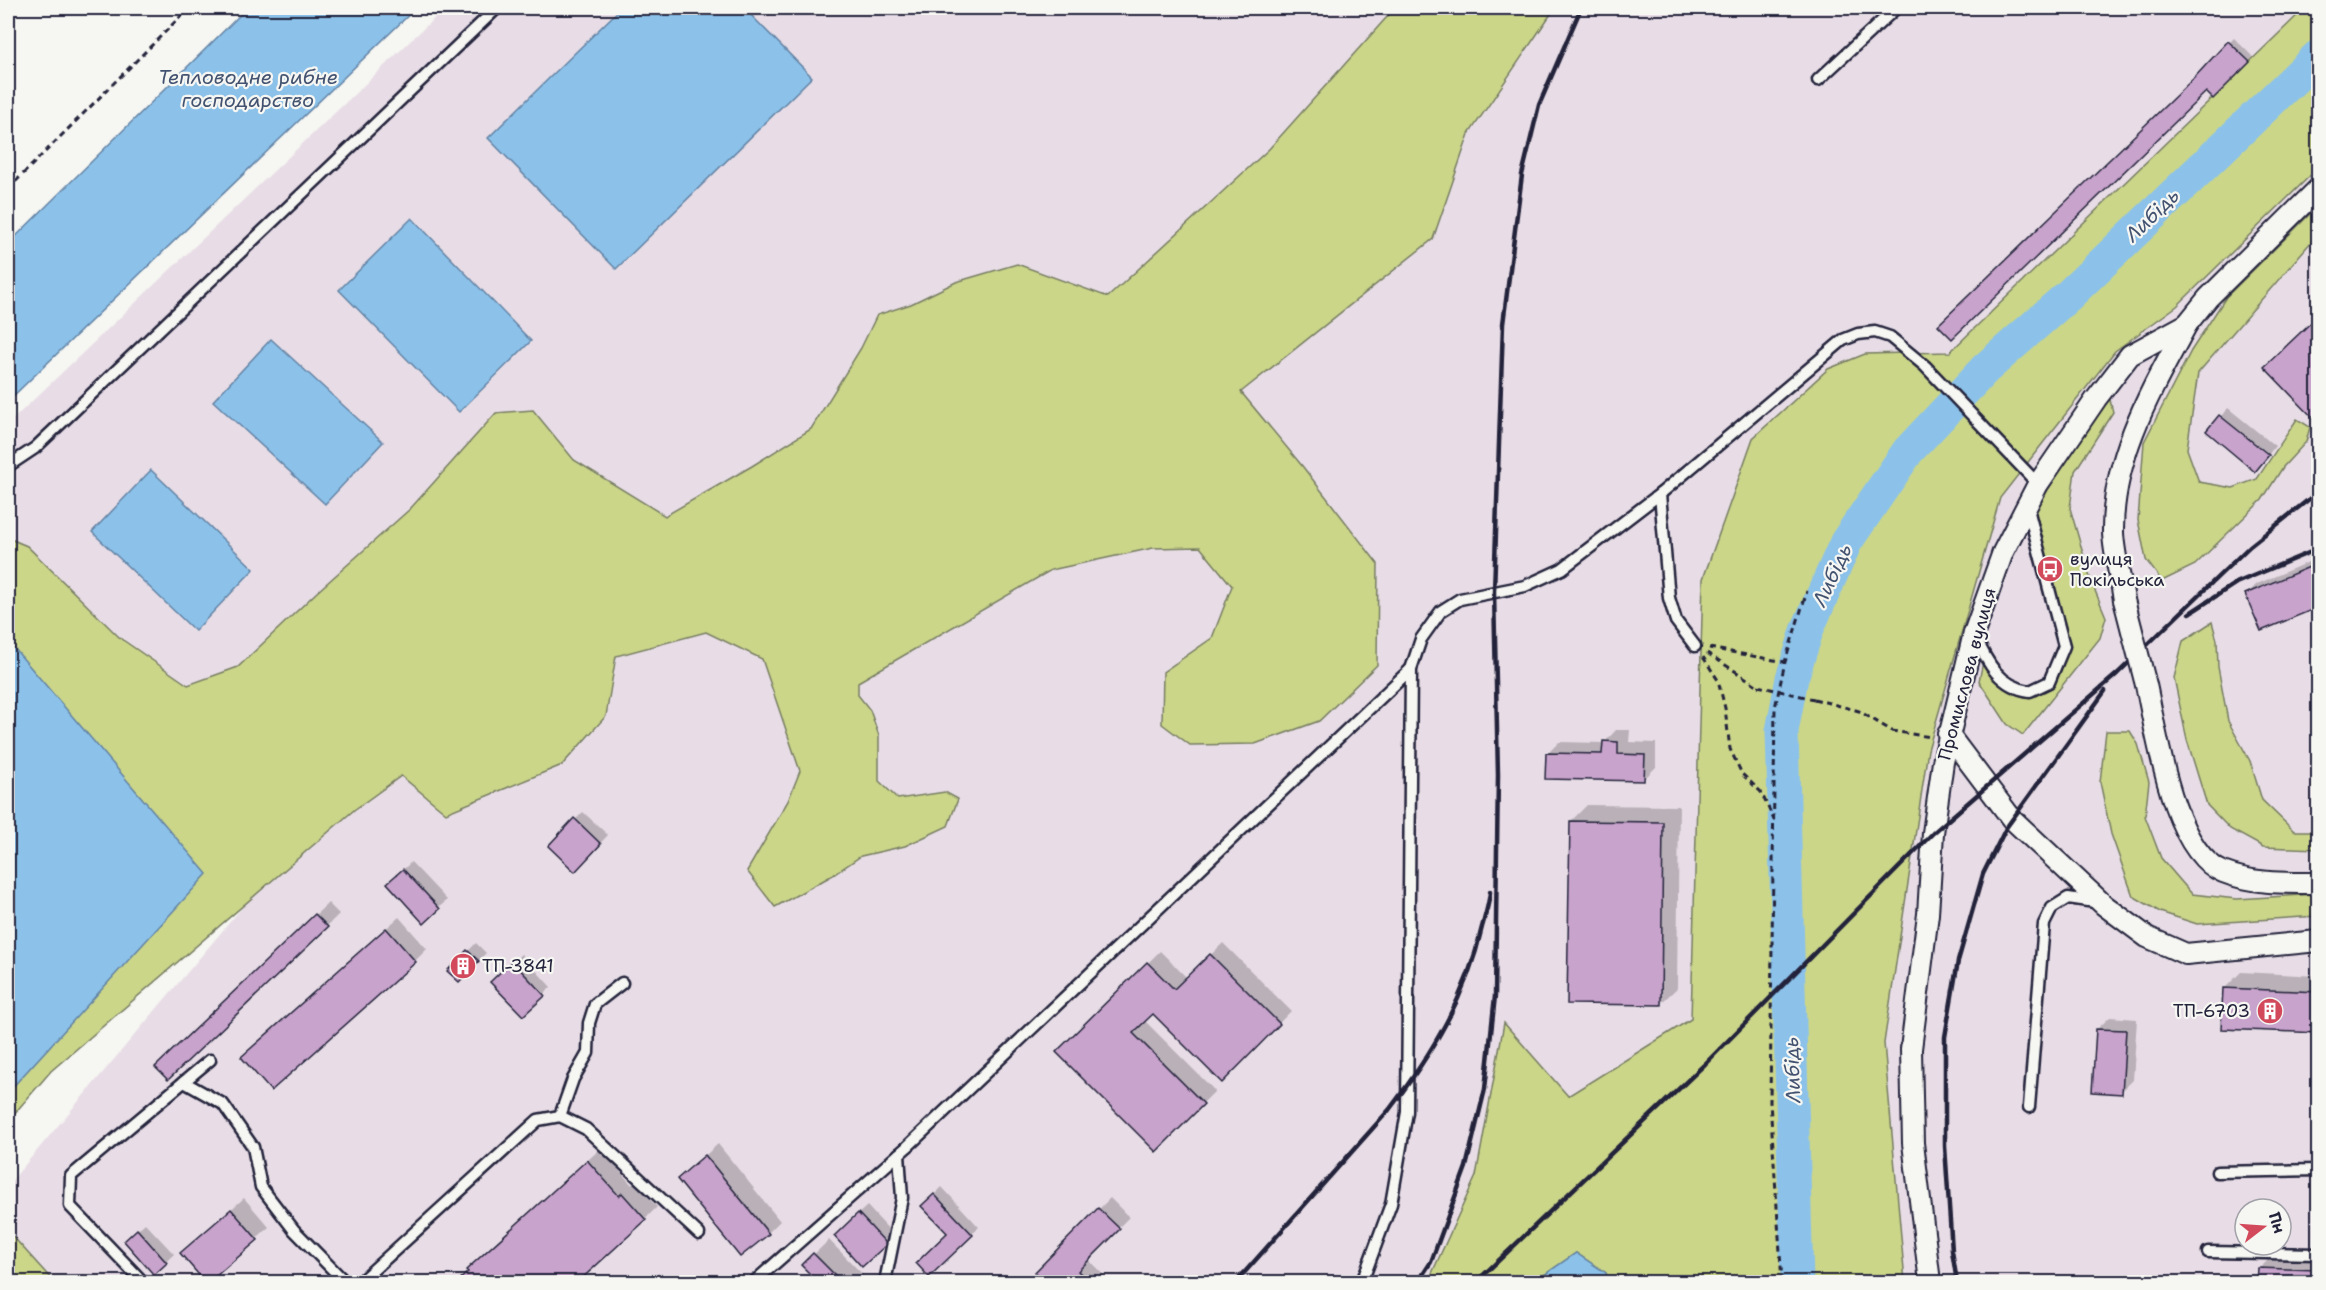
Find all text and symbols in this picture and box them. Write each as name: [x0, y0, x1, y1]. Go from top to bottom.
water label: Тепловодне рибне господарство: [158, 64, 338, 113]
water label: Либідь: [2118, 183, 2185, 248]
water label: Либідь: [1806, 539, 1858, 611]
place label: вулиця Покільська: [2070, 547, 2165, 592]
bus stop icon: вулиця Покільська: [2035, 554, 2065, 584]
street label: Промислова вулиця: [1932, 585, 2002, 763]
building icon: ТП-3841: [448, 951, 478, 981]
place label: ТП-3841: [482, 954, 554, 978]
building icon: ТП-6703: [2255, 996, 2285, 1026]
place label: ТП-6703: [2173, 999, 2250, 1023]
water label: Либідь: [1778, 1036, 1806, 1105]
north arrow: [2233, 1197, 2293, 1257]
text: Пн: [2264, 1210, 2290, 1236]

